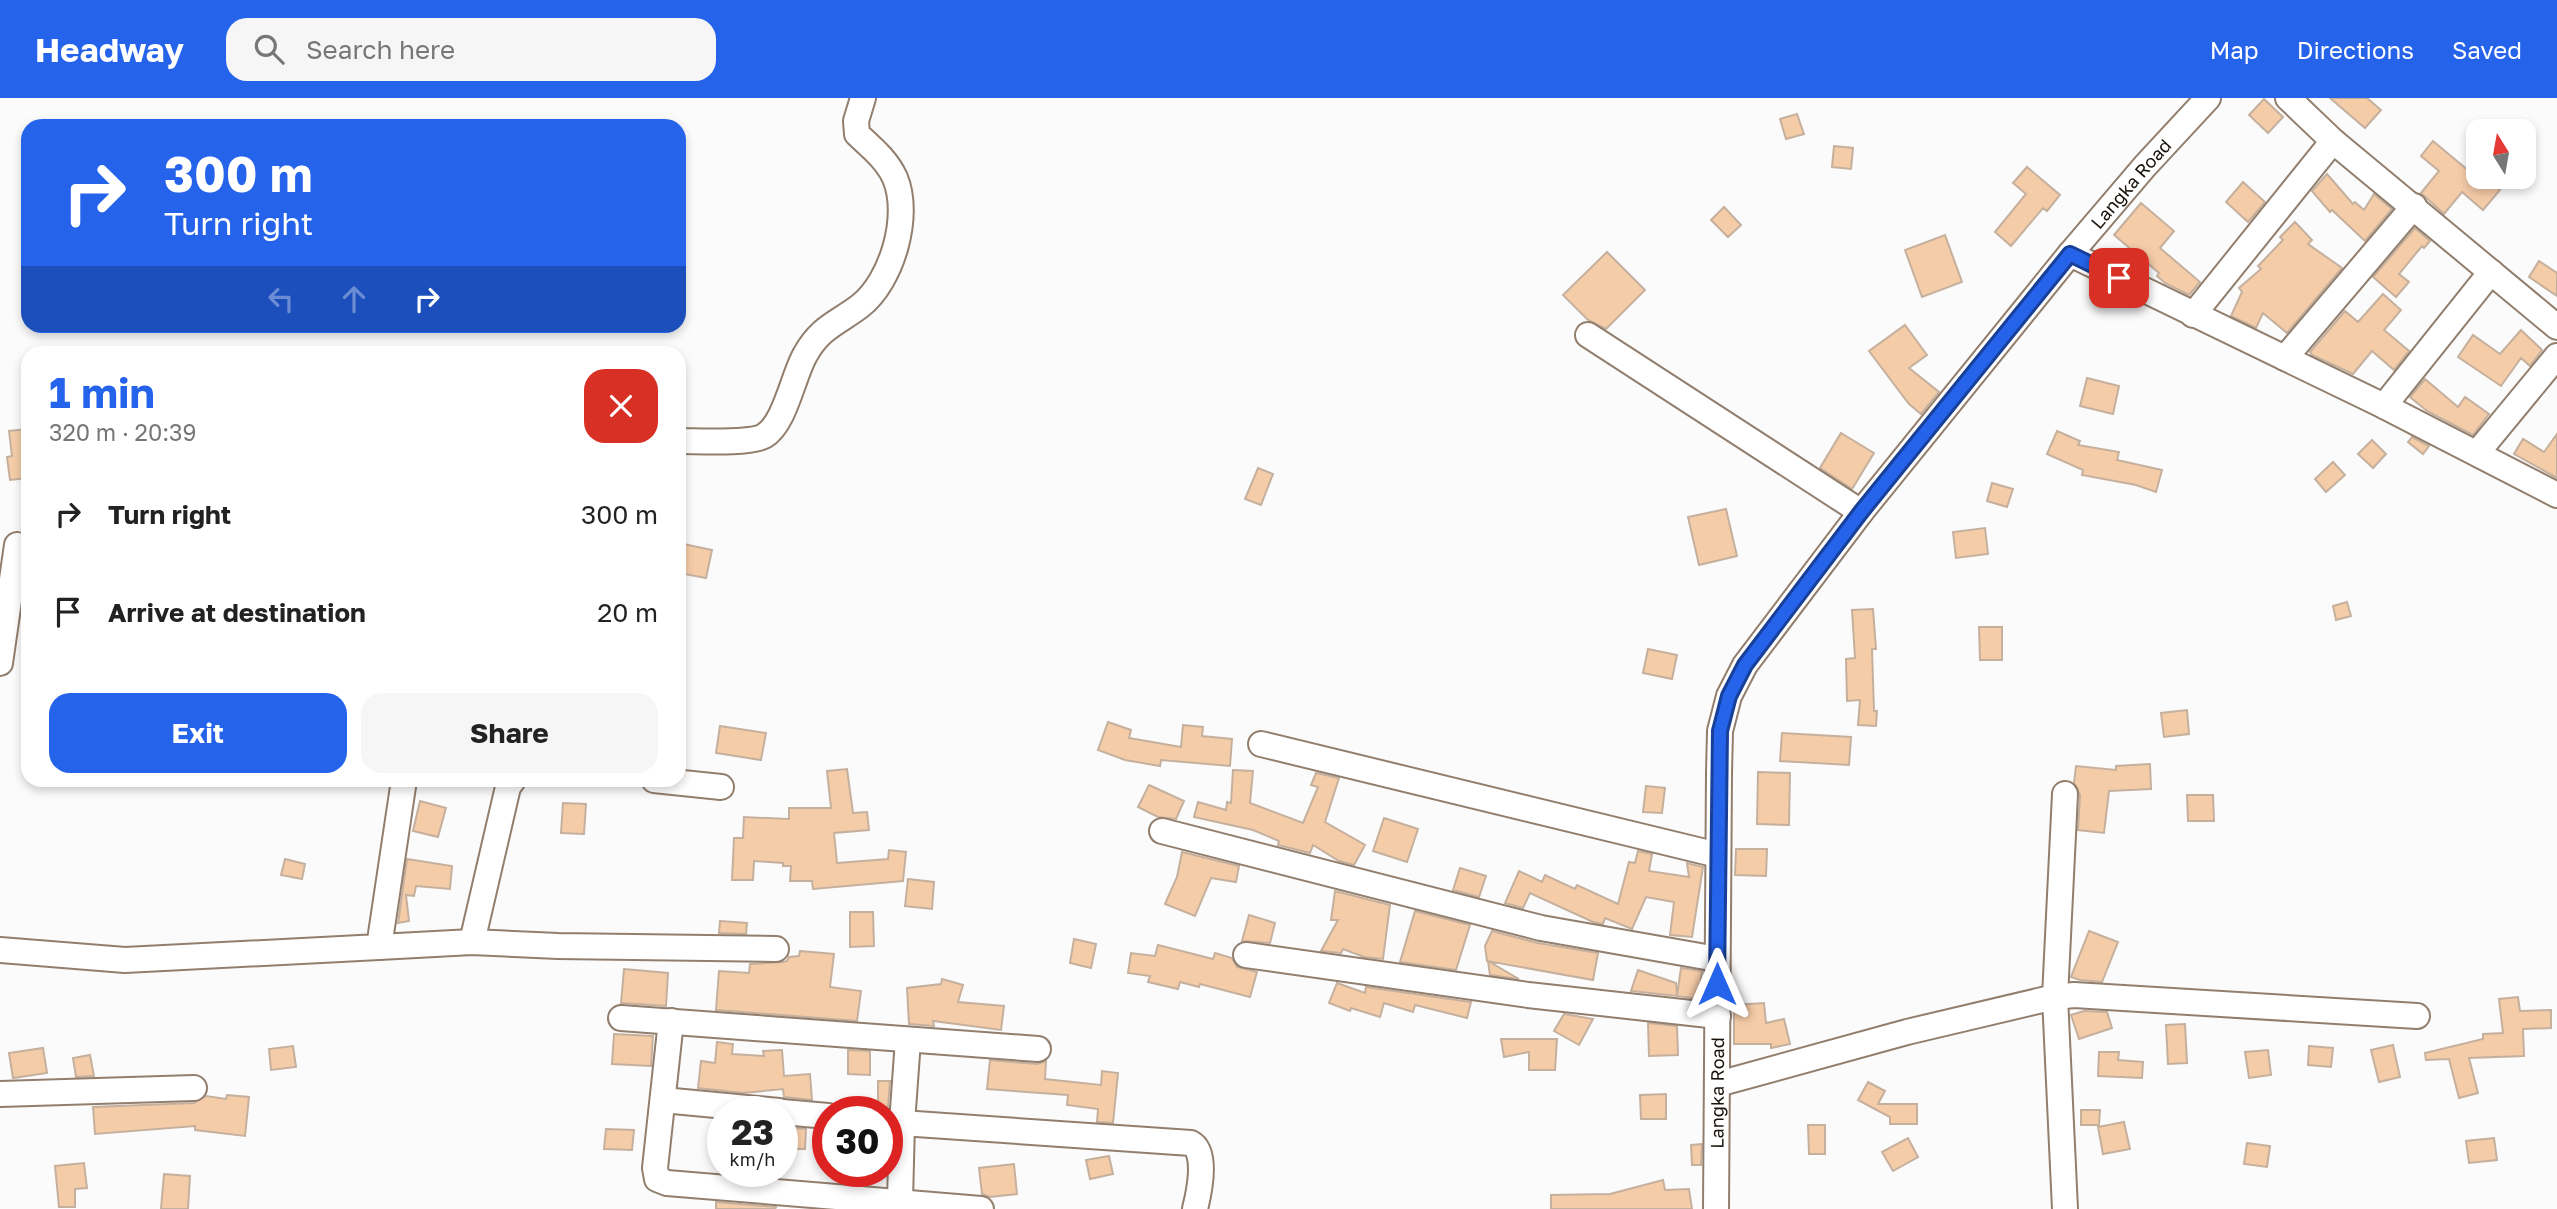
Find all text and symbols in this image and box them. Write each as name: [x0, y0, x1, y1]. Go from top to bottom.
search box: [226, 18, 716, 81]
text: Headway: [35, 30, 184, 69]
icon: search: [250, 30, 288, 68]
text: Search here: [306, 34, 455, 65]
text: Map: [2210, 35, 2259, 64]
text: Directions: [2297, 35, 2414, 64]
text: Saved: [2452, 35, 2522, 64]
north arrow: [2466, 119, 2536, 189]
map controls: [2466, 119, 2536, 189]
street label: Langka Road: [2086, 134, 2176, 233]
text: 300 m: [164, 144, 313, 203]
icon: right: [49, 147, 140, 238]
text: Turn right: [164, 204, 313, 242]
pin: [2089, 248, 2149, 308]
icon: arrive: [2100, 259, 2138, 297]
icon: left: [262, 280, 300, 318]
icon: ahead: [335, 280, 373, 318]
icon: right: [408, 280, 446, 318]
text: 1 min: [49, 367, 155, 417]
button: close: [584, 369, 658, 443]
text: 320 m · 20:39: [49, 418, 196, 446]
icon: right: [49, 495, 87, 533]
text: Turn right: [108, 499, 231, 530]
text: 300 m: [581, 499, 658, 530]
icon: arrive: [49, 593, 87, 631]
text: Arrive at destination: [108, 597, 366, 628]
text: 20 m: [597, 597, 658, 628]
button: Exit: [49, 693, 347, 773]
button: Share: [361, 693, 658, 773]
position arrow: [1680, 947, 1754, 1021]
street label: Langka Road: [1705, 1037, 1728, 1149]
speed limit sign: 30: [812, 1096, 903, 1187]
text: 23: [731, 1111, 774, 1153]
text: km/h: [730, 1148, 775, 1170]

